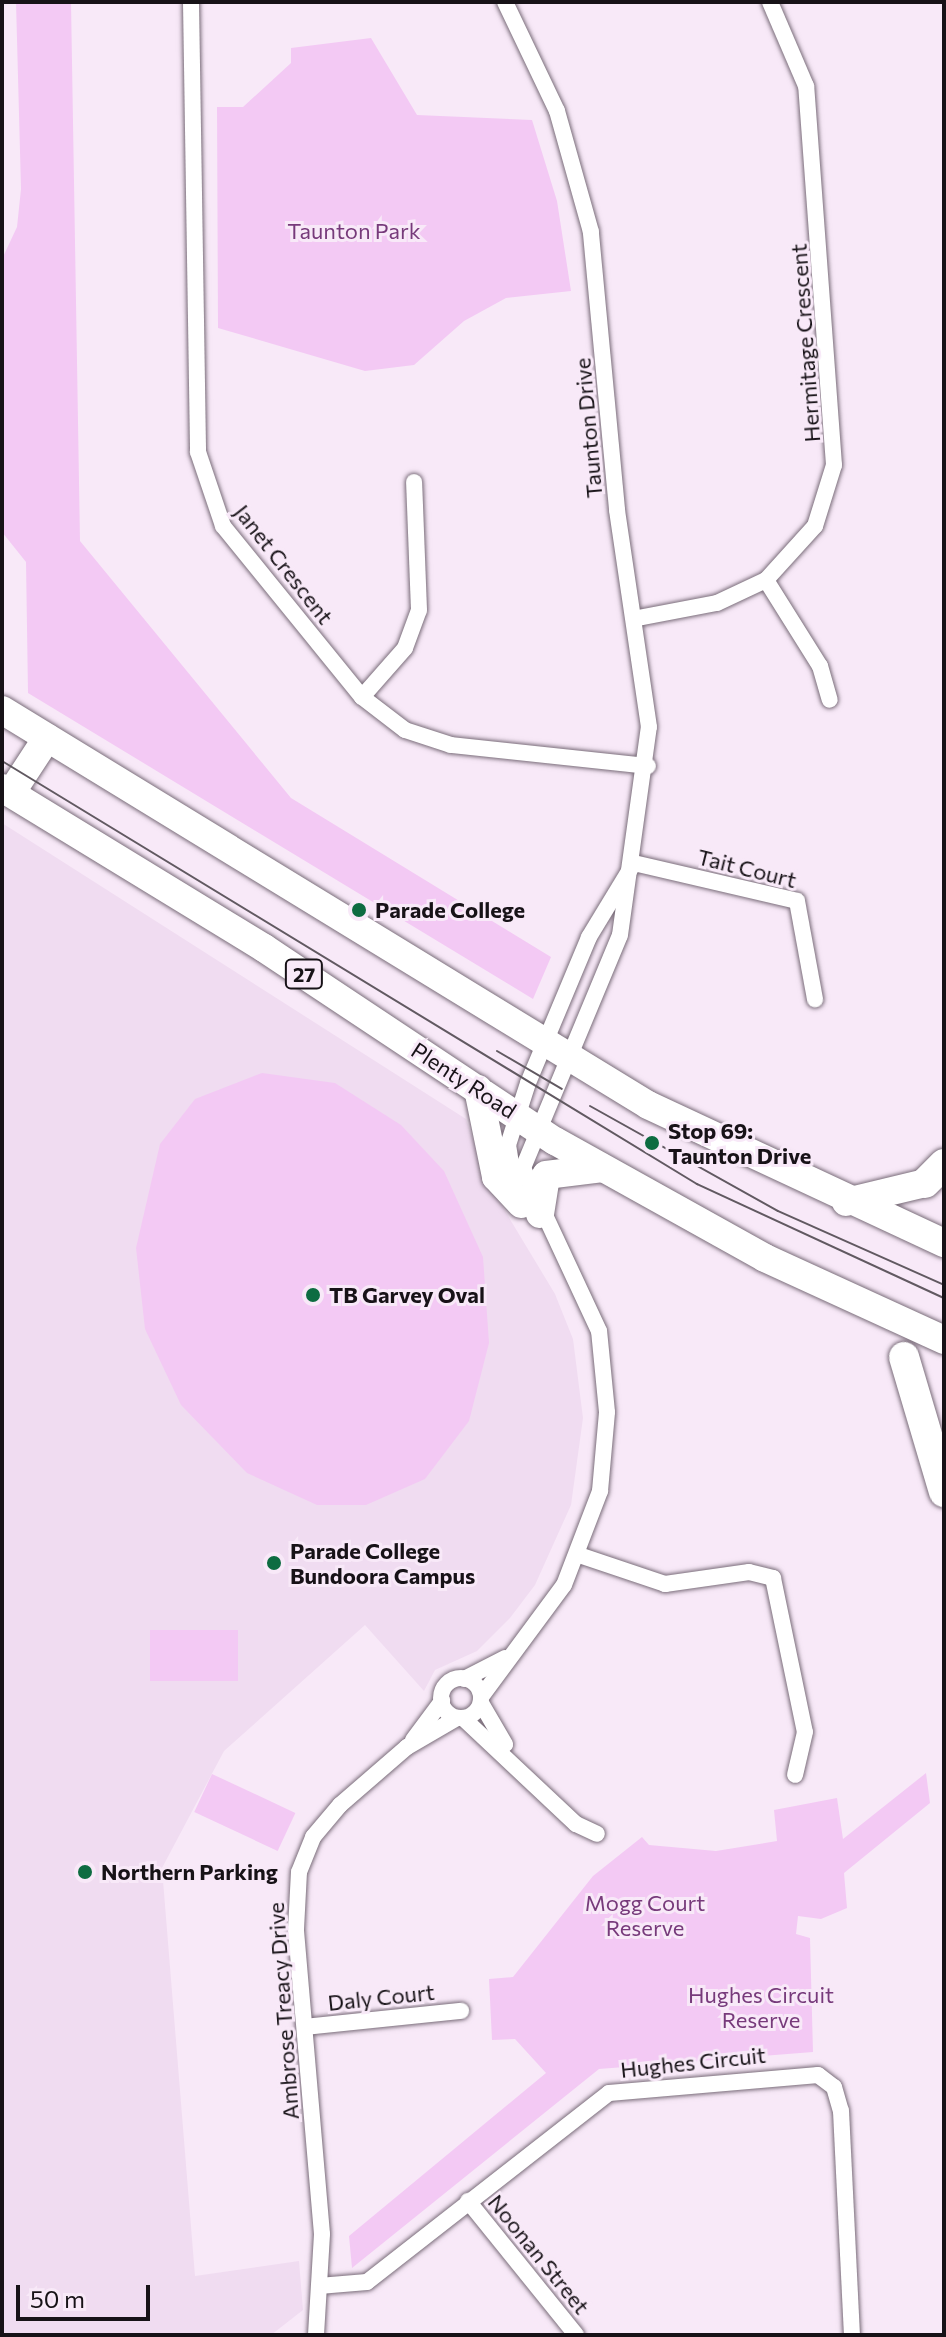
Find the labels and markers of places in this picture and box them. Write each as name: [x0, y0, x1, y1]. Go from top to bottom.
place label: Parade College: [375, 897, 525, 923]
marker: Parade College: [350, 901, 368, 919]
place label: Stop 69: Taunton Drive: [668, 1117, 811, 1168]
marker: Stop 69: Taunton Drive: [643, 1134, 661, 1152]
place label: TB Garvey Oval: [329, 1282, 485, 1308]
marker: TB Garvey Oval: [304, 1286, 322, 1304]
place label: Parade College Bundoora Campus: [290, 1537, 475, 1588]
marker: Parade College Bundoora Campus: [265, 1554, 283, 1572]
place label: Northern Parking: [101, 1859, 278, 1885]
marker: Northern Parking: [76, 1863, 94, 1881]

